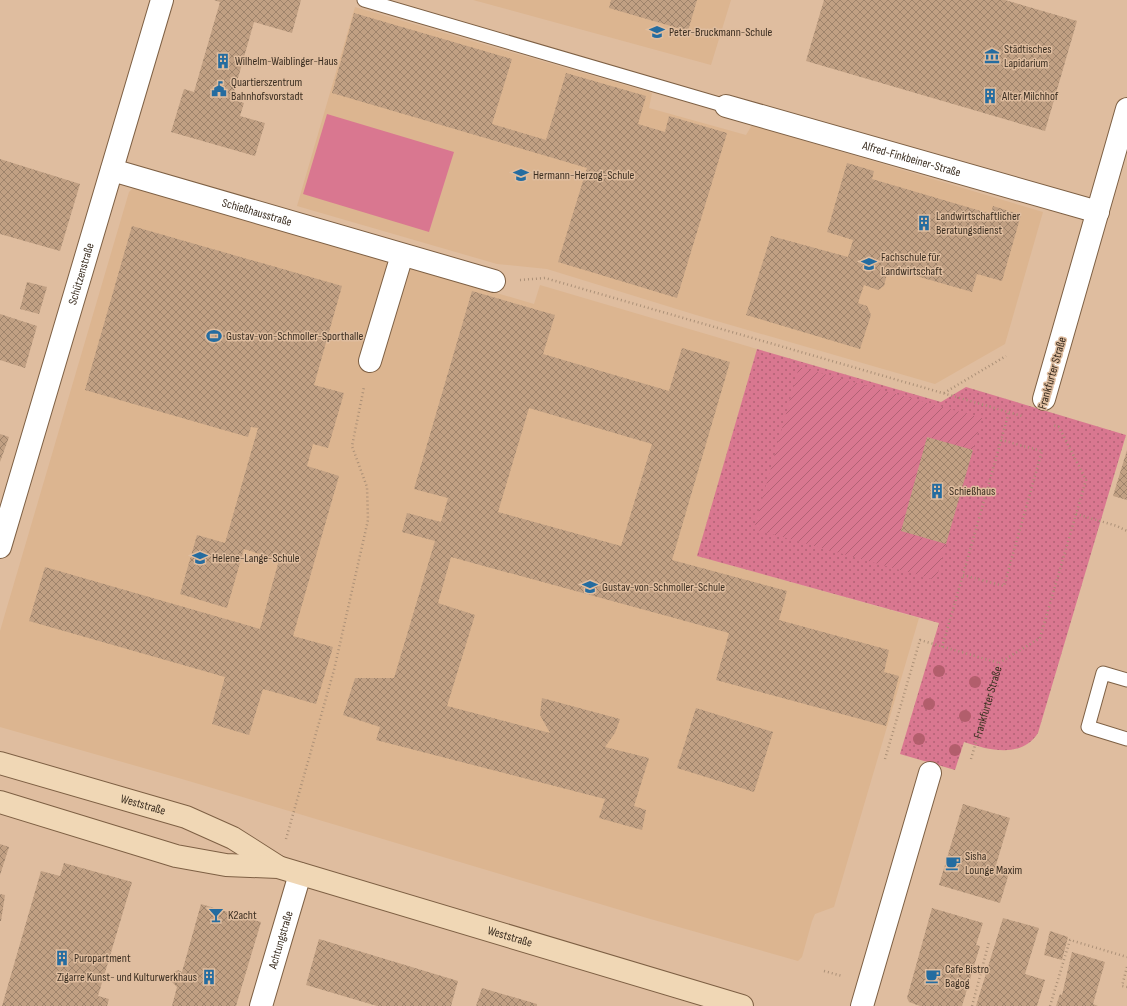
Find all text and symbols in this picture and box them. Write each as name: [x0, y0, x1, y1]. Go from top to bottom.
school or university icon: Peter-Bruckmann-Schule: [648, 23, 666, 41]
place label: Peter-Bruckmann-Schule: [669, 25, 772, 40]
place label: Städtisches Lapidarium: [1004, 42, 1052, 71]
museum icon: Städtisches Lapidarium: [983, 47, 1001, 65]
building icon: Wilhelm-Waiblinger-Haus: [214, 52, 232, 70]
place label: Wilhelm-Waiblinger-Haus: [235, 54, 338, 69]
place label: Quartierszentrum Bahnhofsvorstadt: [231, 75, 303, 104]
public building icon: Quartierszentrum Bahnhofsvorstadt: [210, 80, 228, 98]
building icon: Alter Milchhof: [981, 87, 999, 105]
place label: Alter Milchhof: [1001, 89, 1059, 104]
street label: Alfred-Finkbeiner-Straße: [860, 138, 963, 181]
school or university icon: Hermann-Herzog-Schule: [512, 166, 530, 184]
place label: Hermann-Herzog-Schule: [533, 168, 635, 183]
street label: Schießhausstraße: [220, 195, 294, 230]
place label: Landwirtschaftlicher Beratungsdienst: [936, 209, 1021, 238]
building icon: Landwirtschaftlicher Beratungsdienst: [915, 214, 933, 232]
street label: Schützenstraße: [65, 241, 98, 307]
place label: Fachschule für Landwirtschaft: [881, 250, 943, 279]
school or university icon: Fachschule für Landwirtschaft: [860, 255, 878, 273]
sports icon: Gustav-von-Schmoller-Sporthalle: [205, 327, 223, 345]
place label: Gustav-von-Schmoller-Sporthalle: [226, 329, 364, 344]
street label: Frankfurter Straße: [1035, 335, 1070, 411]
building icon: Schießhaus: [928, 482, 946, 500]
place label: Schießhaus: [949, 484, 995, 499]
school or university icon: Helene-Lange-Schule: [191, 549, 209, 567]
place label: Helene-Lange-Schule: [212, 551, 300, 566]
school or university icon: Gustav-von-Schmoller-Schule: [581, 578, 599, 596]
place label: Gustav-von-Schmoller-Schule: [602, 580, 725, 595]
street label: Frankfurter Straße: [970, 664, 1006, 740]
street label: Weststraße: [119, 791, 167, 819]
place label: Sisha Lounge Maxim: [965, 849, 1022, 878]
cafe icon: Sisha Lounge Maxim: [944, 854, 962, 872]
bar icon: K2acht: [207, 906, 225, 924]
place label: K2acht: [228, 908, 257, 923]
street label: Achtungstraße: [265, 909, 297, 972]
street label: Weststraße: [486, 923, 534, 951]
building icon: Puropartment: [53, 949, 71, 967]
place label: Puropartment: [74, 951, 131, 966]
place label: Cafe Bistro Bagog: [945, 962, 989, 991]
cafe icon: Cafe Bistro Bagog: [924, 967, 942, 985]
building icon: Zigarre Kunst- und Kulturwerkhaus: [200, 968, 218, 986]
place label: Zigarre Kunst- und Kulturwerkhaus: [57, 970, 197, 985]

